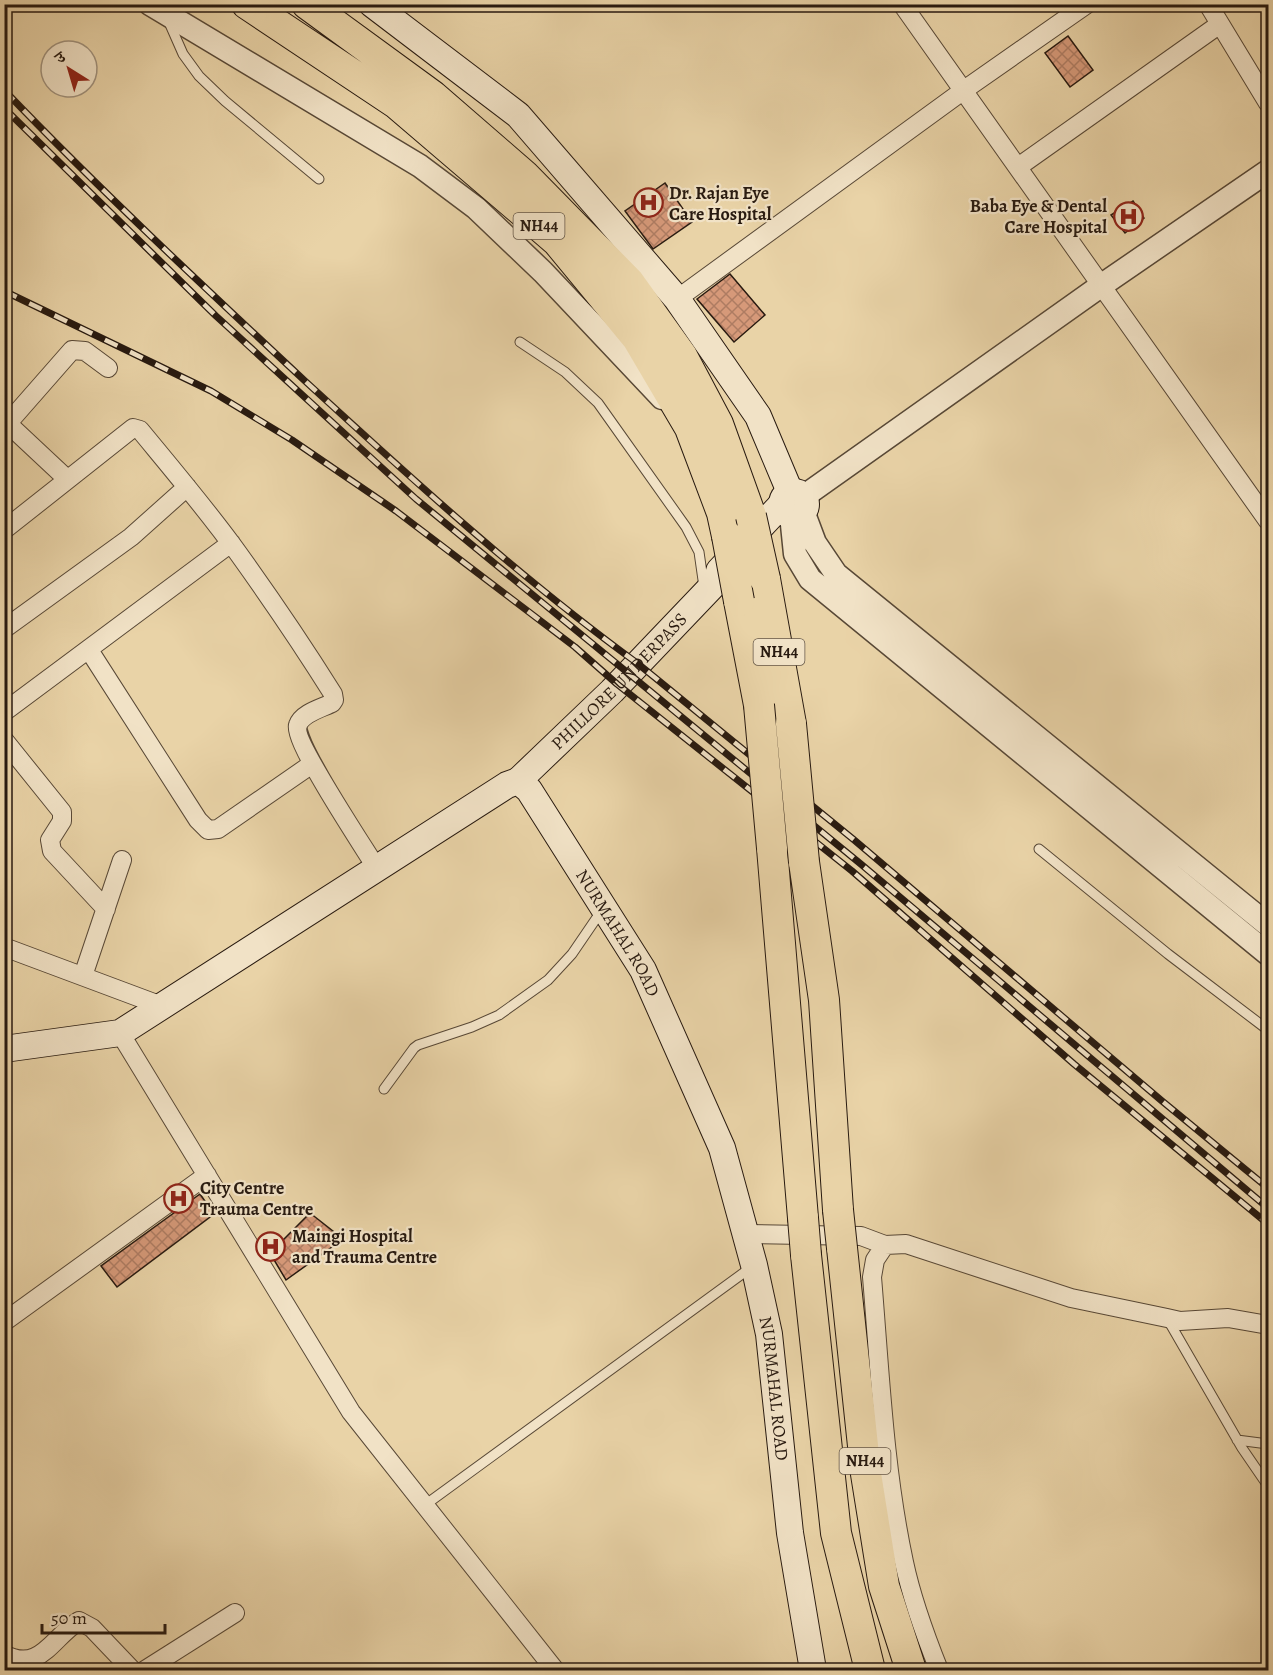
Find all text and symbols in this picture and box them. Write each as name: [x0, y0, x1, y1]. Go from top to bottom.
north arrow: [39, 39, 99, 99]
text: उ: [50, 45, 72, 70]
place label: Dr. Rajan Eye Care Hospital: [669, 181, 772, 226]
hospital icon: Dr. Rajan Eye Care Hospital: [632, 187, 664, 219]
place label: Baba Eye & Dental Care Hospital: [970, 194, 1107, 239]
hospital icon: Baba Eye & Dental Care Hospital: [1112, 200, 1144, 232]
road number: NH44: [514, 213, 564, 239]
street label: PHILLORE UNDERPASS: [546, 608, 692, 755]
road number: NH44: [754, 639, 804, 665]
street label: NURMAHAL ROAD: [570, 865, 665, 1000]
place label: City Centre Trauma Centre: [200, 1176, 313, 1221]
hospital icon: City Centre Trauma Centre: [163, 1182, 195, 1214]
place label: Maingi Hospital and Trauma Centre: [292, 1224, 437, 1269]
hospital icon: Maingi Hospital and Trauma Centre: [255, 1230, 287, 1262]
street label: NURMAHAL ROAD: [753, 1314, 794, 1462]
road number: NH44: [840, 1448, 890, 1474]
scale bar: [42, 1597, 165, 1635]
text: 50 m: [51, 1606, 87, 1630]

